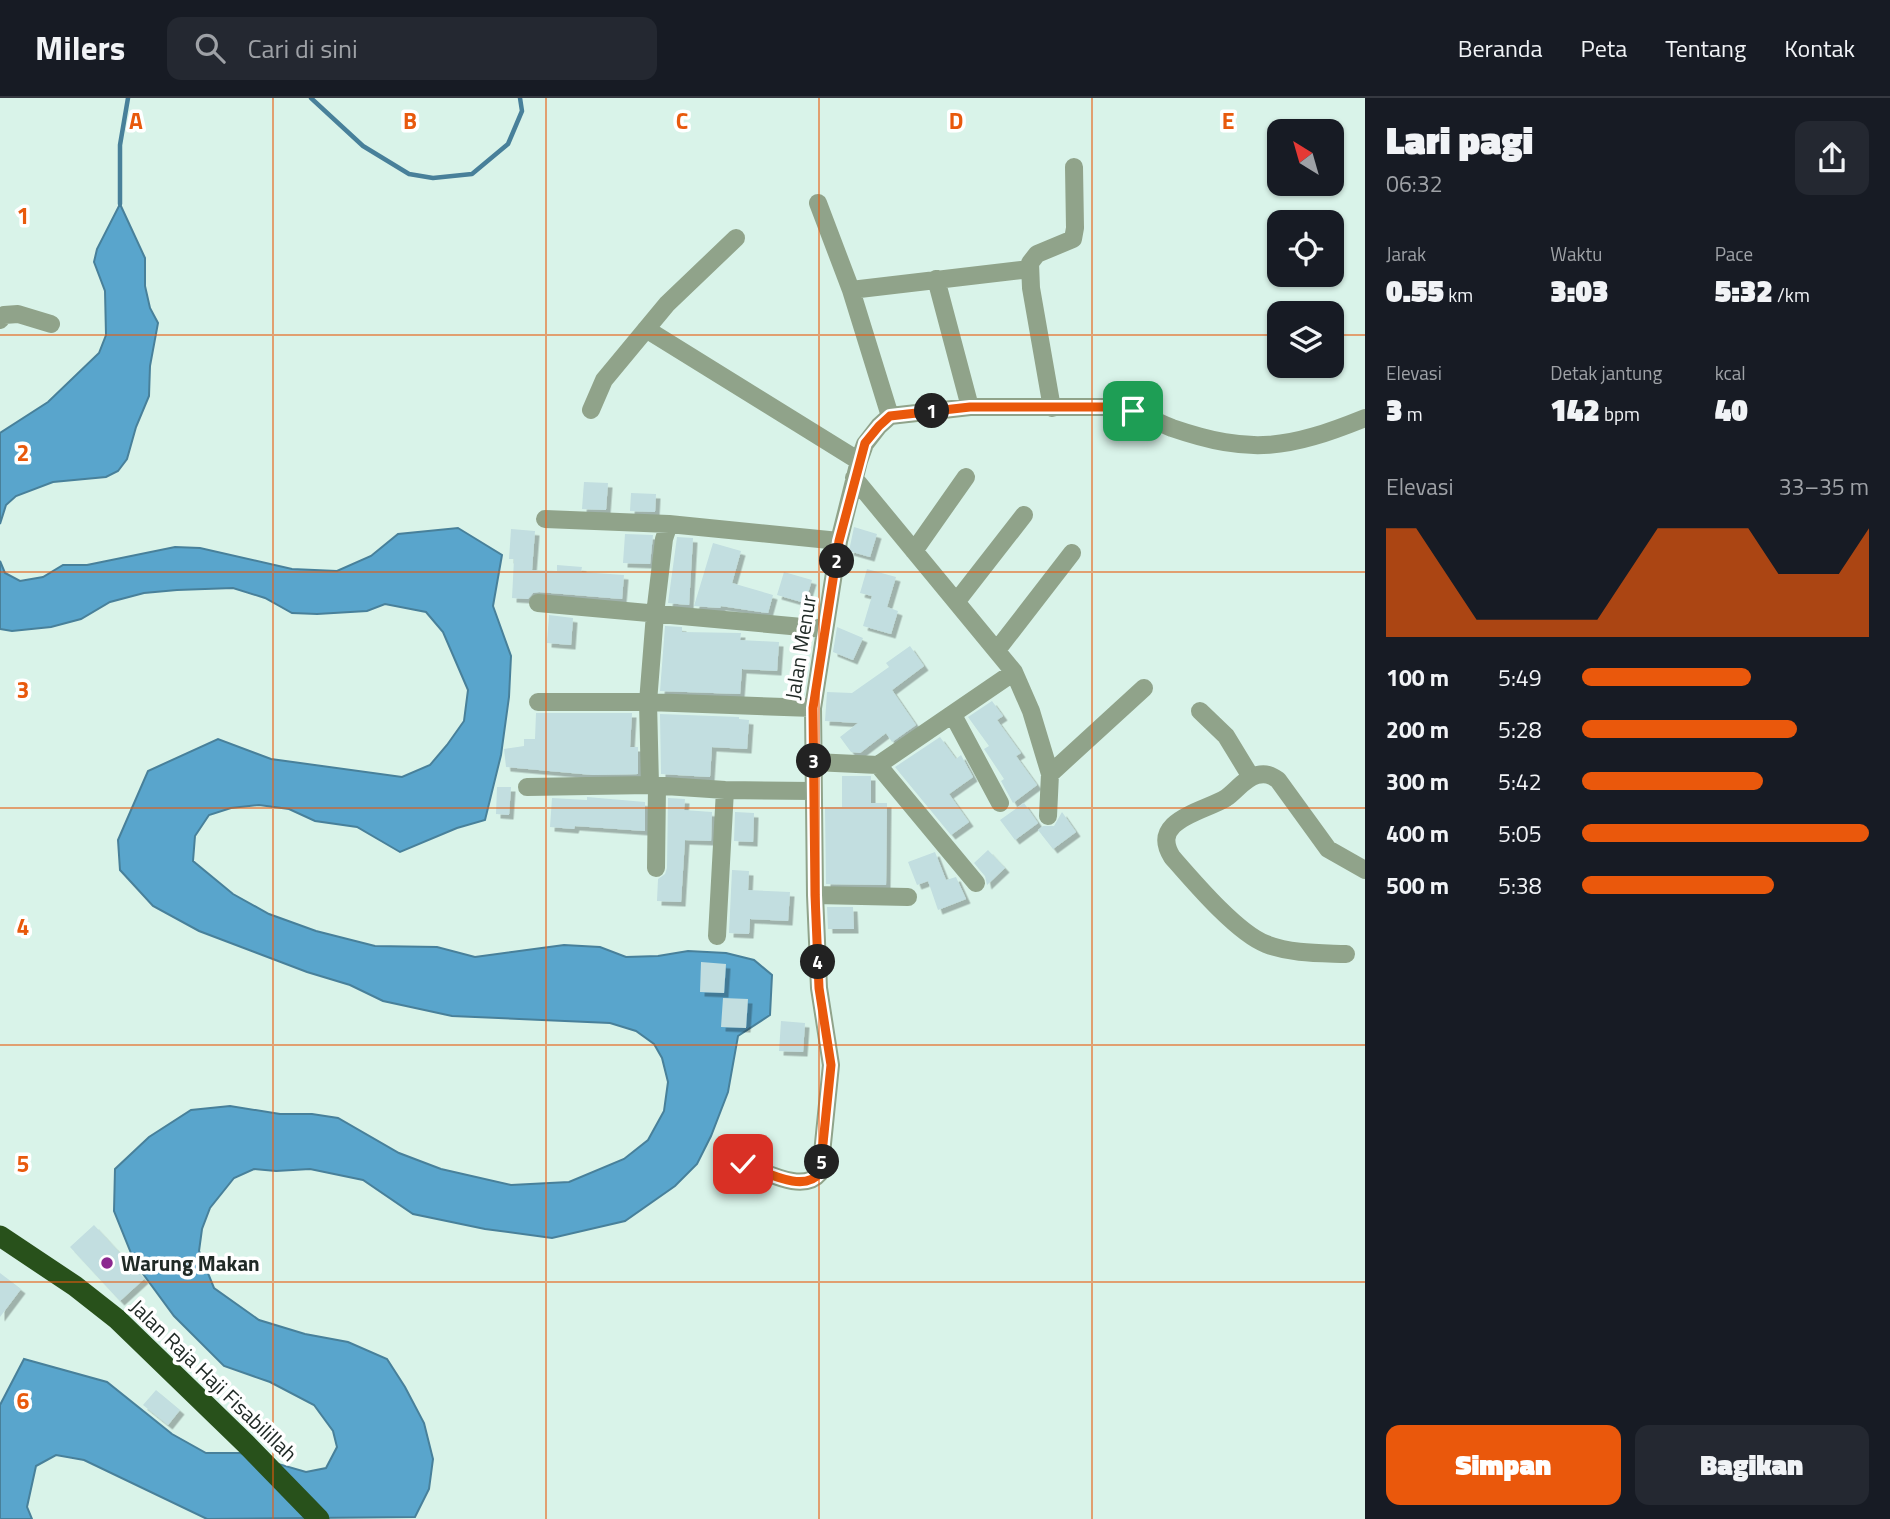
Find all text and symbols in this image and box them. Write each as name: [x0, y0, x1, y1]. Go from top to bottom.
search box: [167, 17, 657, 80]
text: Milers: [35, 23, 125, 73]
icon: search: [191, 29, 229, 67]
text: Cari di sini: [247, 29, 358, 68]
text: Beranda: [1458, 30, 1543, 66]
text: Peta: [1581, 30, 1627, 66]
text: Tentang: [1665, 30, 1746, 66]
text: Kontak: [1784, 30, 1855, 66]
text: A: [129, 103, 143, 138]
text: B: [403, 103, 417, 138]
text: C: [676, 103, 688, 138]
text: D: [949, 103, 963, 138]
text: E: [1222, 103, 1234, 138]
text: Lari pagi: [1386, 111, 1533, 169]
north arrow: [1267, 119, 1344, 196]
map controls: [1267, 119, 1344, 378]
button: share: [1795, 121, 1869, 195]
text: 06:32: [1386, 166, 1443, 201]
text: 1: [17, 198, 29, 233]
button: locate: [1267, 210, 1344, 287]
text: Jarak: [1386, 239, 1426, 268]
text: Waktu: [1550, 239, 1602, 268]
text: Pace: [1715, 239, 1753, 268]
text: 0.55: [1386, 268, 1444, 314]
text: 3:03: [1550, 268, 1608, 314]
text: 5:32: [1715, 268, 1773, 314]
text: km: [1444, 280, 1473, 309]
text: /km: [1773, 280, 1810, 309]
button: layers: [1267, 301, 1344, 378]
text: Elevasi: [1386, 358, 1442, 387]
text: Detak jantung: [1550, 358, 1662, 387]
text: kcal: [1715, 358, 1746, 387]
pin: [1103, 381, 1163, 441]
text: 3: [1386, 387, 1403, 433]
text: 142: [1550, 387, 1600, 433]
text: 40: [1715, 387, 1748, 433]
icon: arrive: [1114, 392, 1152, 430]
pin: 1: [914, 394, 950, 428]
text: 1: [926, 396, 937, 425]
text: m: [1403, 399, 1423, 428]
text: bpm: [1600, 399, 1640, 428]
text: 2: [17, 435, 29, 470]
text: Elevasi: [1386, 469, 1454, 504]
text: 33–35 m: [1779, 469, 1869, 504]
pin: 2: [820, 544, 854, 578]
text: 2: [831, 546, 842, 575]
street label: Jalan Menur: [776, 592, 824, 702]
text: 100 m: [1386, 660, 1449, 695]
text: 5:49: [1498, 660, 1542, 695]
text: 3: [17, 672, 29, 707]
text: 200 m: [1386, 712, 1449, 747]
text: 5:28: [1498, 712, 1542, 747]
pin: 3: [796, 744, 832, 778]
text: 3: [808, 746, 819, 775]
text: 300 m: [1386, 764, 1449, 799]
text: 5:42: [1498, 764, 1542, 799]
text: 400 m: [1386, 816, 1449, 851]
text: 5:05: [1498, 816, 1542, 851]
text: 500 m: [1386, 868, 1449, 903]
text: 5:38: [1498, 868, 1542, 903]
text: 4: [17, 909, 29, 944]
pin: 4: [800, 944, 836, 980]
text: 4: [812, 947, 823, 976]
pin: [713, 1134, 773, 1194]
pin: 5: [804, 1144, 840, 1180]
icon: check: [724, 1145, 762, 1183]
text: 5: [17, 1146, 29, 1181]
text: 5: [816, 1147, 827, 1176]
place label: Warung Makan: [121, 1247, 260, 1279]
marker: Warung Makan: [99, 1255, 115, 1271]
street label: Jalan Raja Haji Fisabilillah: [123, 1291, 305, 1469]
text: 6: [17, 1383, 30, 1418]
button: Simpan: [1386, 1425, 1621, 1505]
button: Bagikan: [1635, 1425, 1869, 1505]

